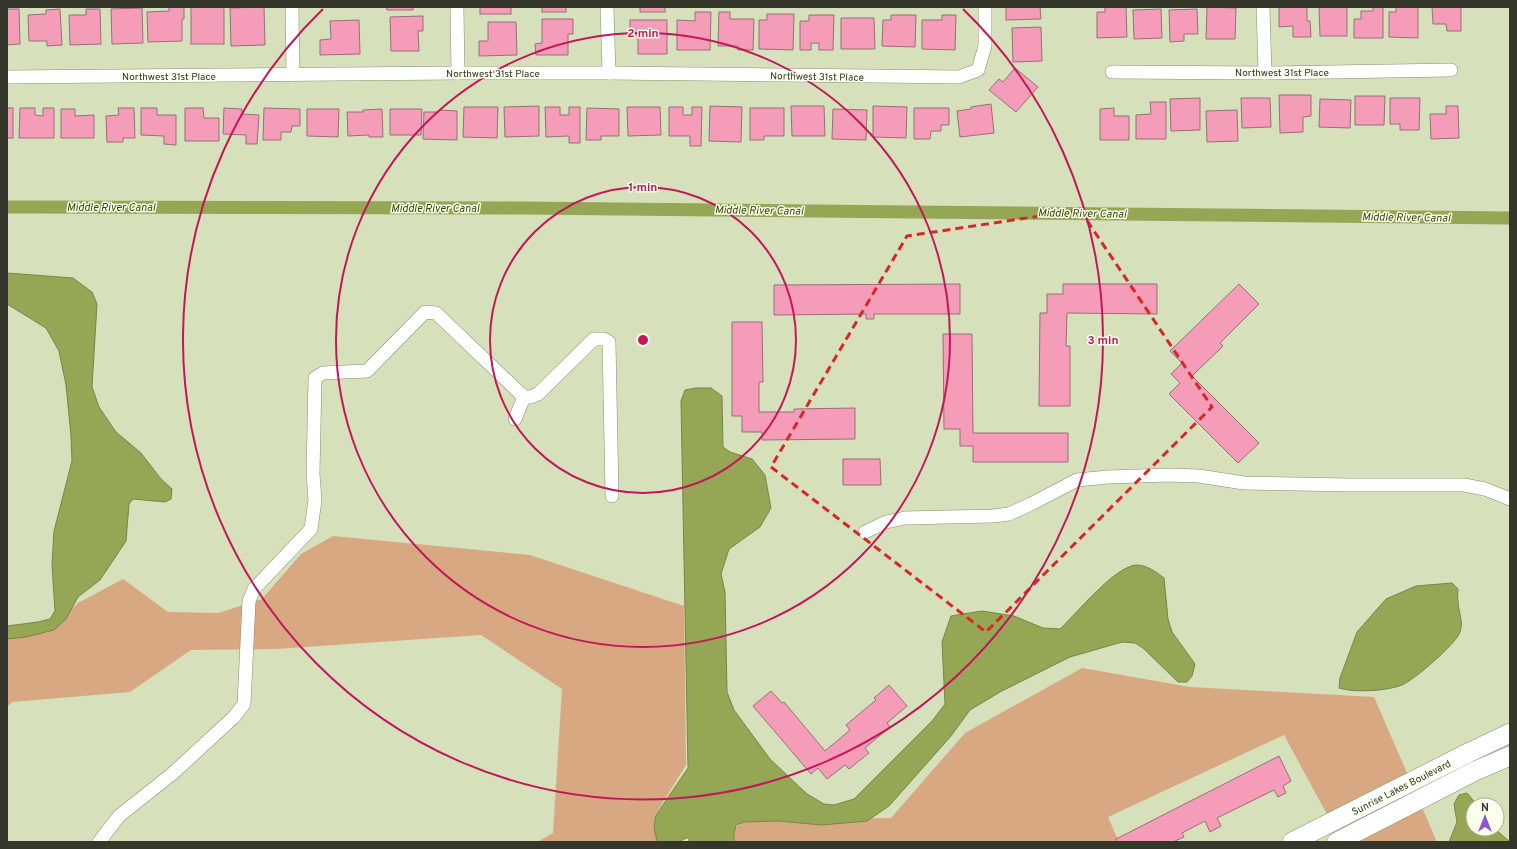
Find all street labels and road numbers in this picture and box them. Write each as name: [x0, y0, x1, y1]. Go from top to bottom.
street label: Northwest 31st Place: [1235, 67, 1329, 80]
street label: Northwest 31st Place: [446, 68, 540, 81]
street label: Northwest 31st Place: [770, 70, 864, 85]
street label: Northwest 31st Place: [122, 71, 216, 84]
street label: Sunrise Lakes Boulevard: [1350, 758, 1453, 819]

